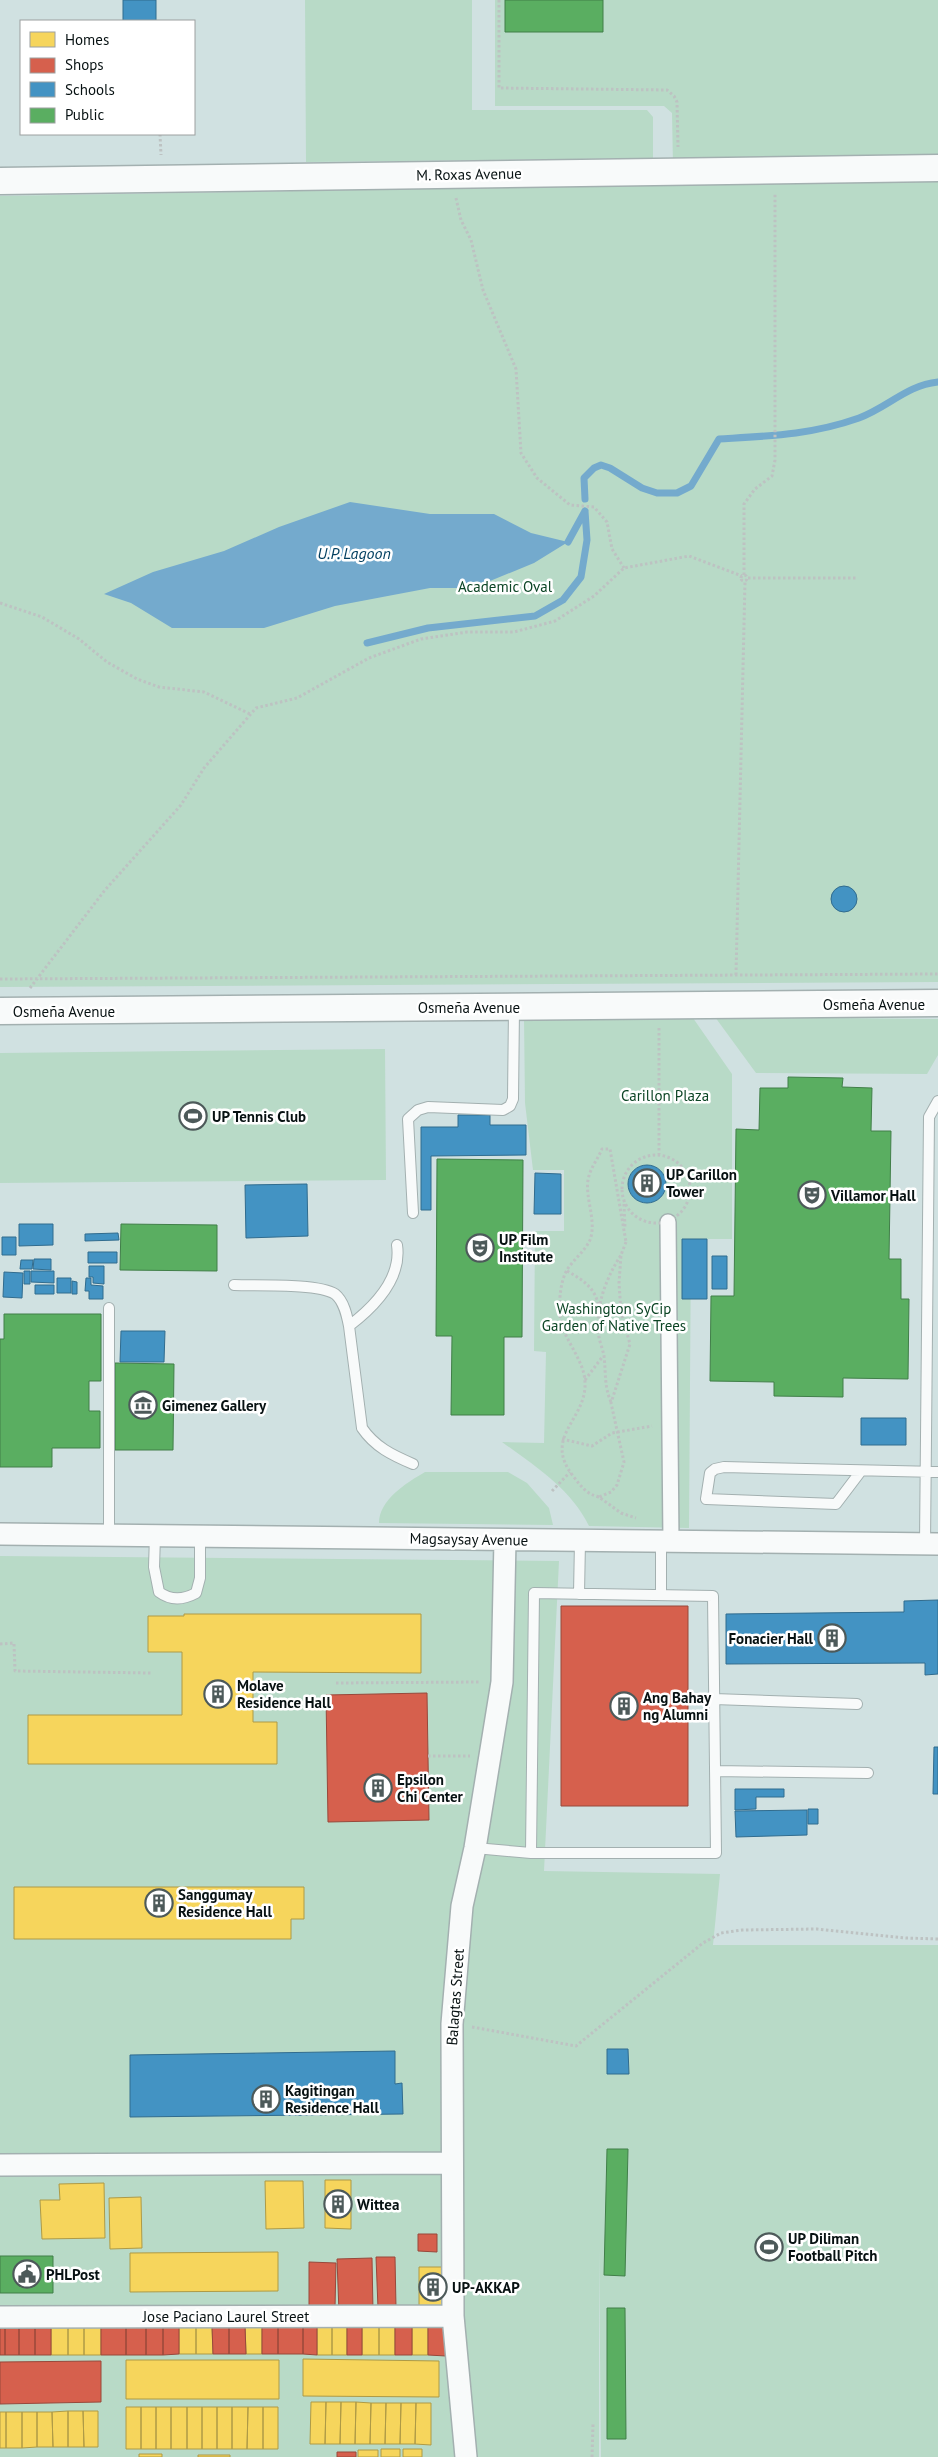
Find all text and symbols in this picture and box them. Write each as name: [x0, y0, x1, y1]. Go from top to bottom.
legend: [20, 20, 195, 135]
text: Homes: [65, 30, 109, 49]
text: Shops: [65, 55, 104, 74]
text: Schools: [65, 80, 115, 99]
text: Public: [65, 105, 104, 124]
street label: M. Roxas Avenue: [416, 164, 522, 184]
water label: U.P. Lagoon: [317, 543, 391, 563]
park label: Academic Oval: [458, 577, 553, 596]
street label: Osmeña Avenue: [823, 995, 925, 1014]
street label: Osmeña Avenue: [418, 998, 520, 1017]
street label: Osmeña Avenue: [13, 1002, 115, 1021]
park label: Carillon Plaza: [621, 1086, 709, 1105]
sports icon: UP Tennis Club: [178, 1101, 208, 1131]
place label: UP Tennis Club: [212, 1107, 306, 1126]
place label: UP Carillon Tower: [666, 1165, 737, 1201]
building icon: UP Carillon Tower: [632, 1168, 662, 1198]
theatre icon: Villamor Hall: [797, 1180, 827, 1210]
place label: Villamor Hall: [830, 1186, 916, 1205]
place label: UP Film Institute: [499, 1230, 554, 1266]
theatre icon: UP Film Institute: [465, 1233, 495, 1263]
park label: Washington SyCip Garden of Native Trees: [542, 1299, 686, 1335]
museum icon: Gimenez Gallery: [128, 1390, 158, 1420]
place label: Gimenez Gallery: [162, 1396, 267, 1415]
street label: Magsaysay Avenue: [409, 1528, 529, 1550]
building icon: Fonacier Hall: [817, 1623, 847, 1653]
place label: Fonacier Hall: [728, 1629, 814, 1648]
place label: Molave Residence Hall: [237, 1676, 331, 1712]
building icon: Molave Residence Hall: [203, 1679, 233, 1709]
place label: Ang Bahay ng Alumni: [643, 1688, 712, 1724]
building icon: Ang Bahay ng Alumni: [609, 1691, 639, 1721]
place label: Epsilon Chi Center: [397, 1770, 464, 1806]
building icon: Epsilon Chi Center: [363, 1773, 393, 1803]
place label: Sanggumay Residence Hall: [178, 1885, 272, 1921]
building icon: Sanggumay Residence Hall: [144, 1888, 174, 1918]
street label: Balagtas Street: [442, 1948, 468, 2046]
place label: Kagitingan Residence Hall: [285, 2081, 379, 2117]
building icon: Kagitingan Residence Hall: [251, 2084, 281, 2114]
building icon: Wittea: [323, 2189, 353, 2219]
place label: Wittea: [357, 2195, 399, 2214]
place label: UP Diliman Football Pitch: [788, 2229, 878, 2265]
sports icon: UP Diliman Football Pitch: [754, 2232, 784, 2262]
public building icon: PHLPost: [12, 2259, 42, 2289]
place label: PHLPost: [46, 2265, 100, 2284]
building icon: UP-AKKAP: [418, 2272, 448, 2302]
place label: UP-AKKAP: [452, 2278, 520, 2297]
street label: Jose Paciano Laurel Street: [142, 2307, 309, 2326]

